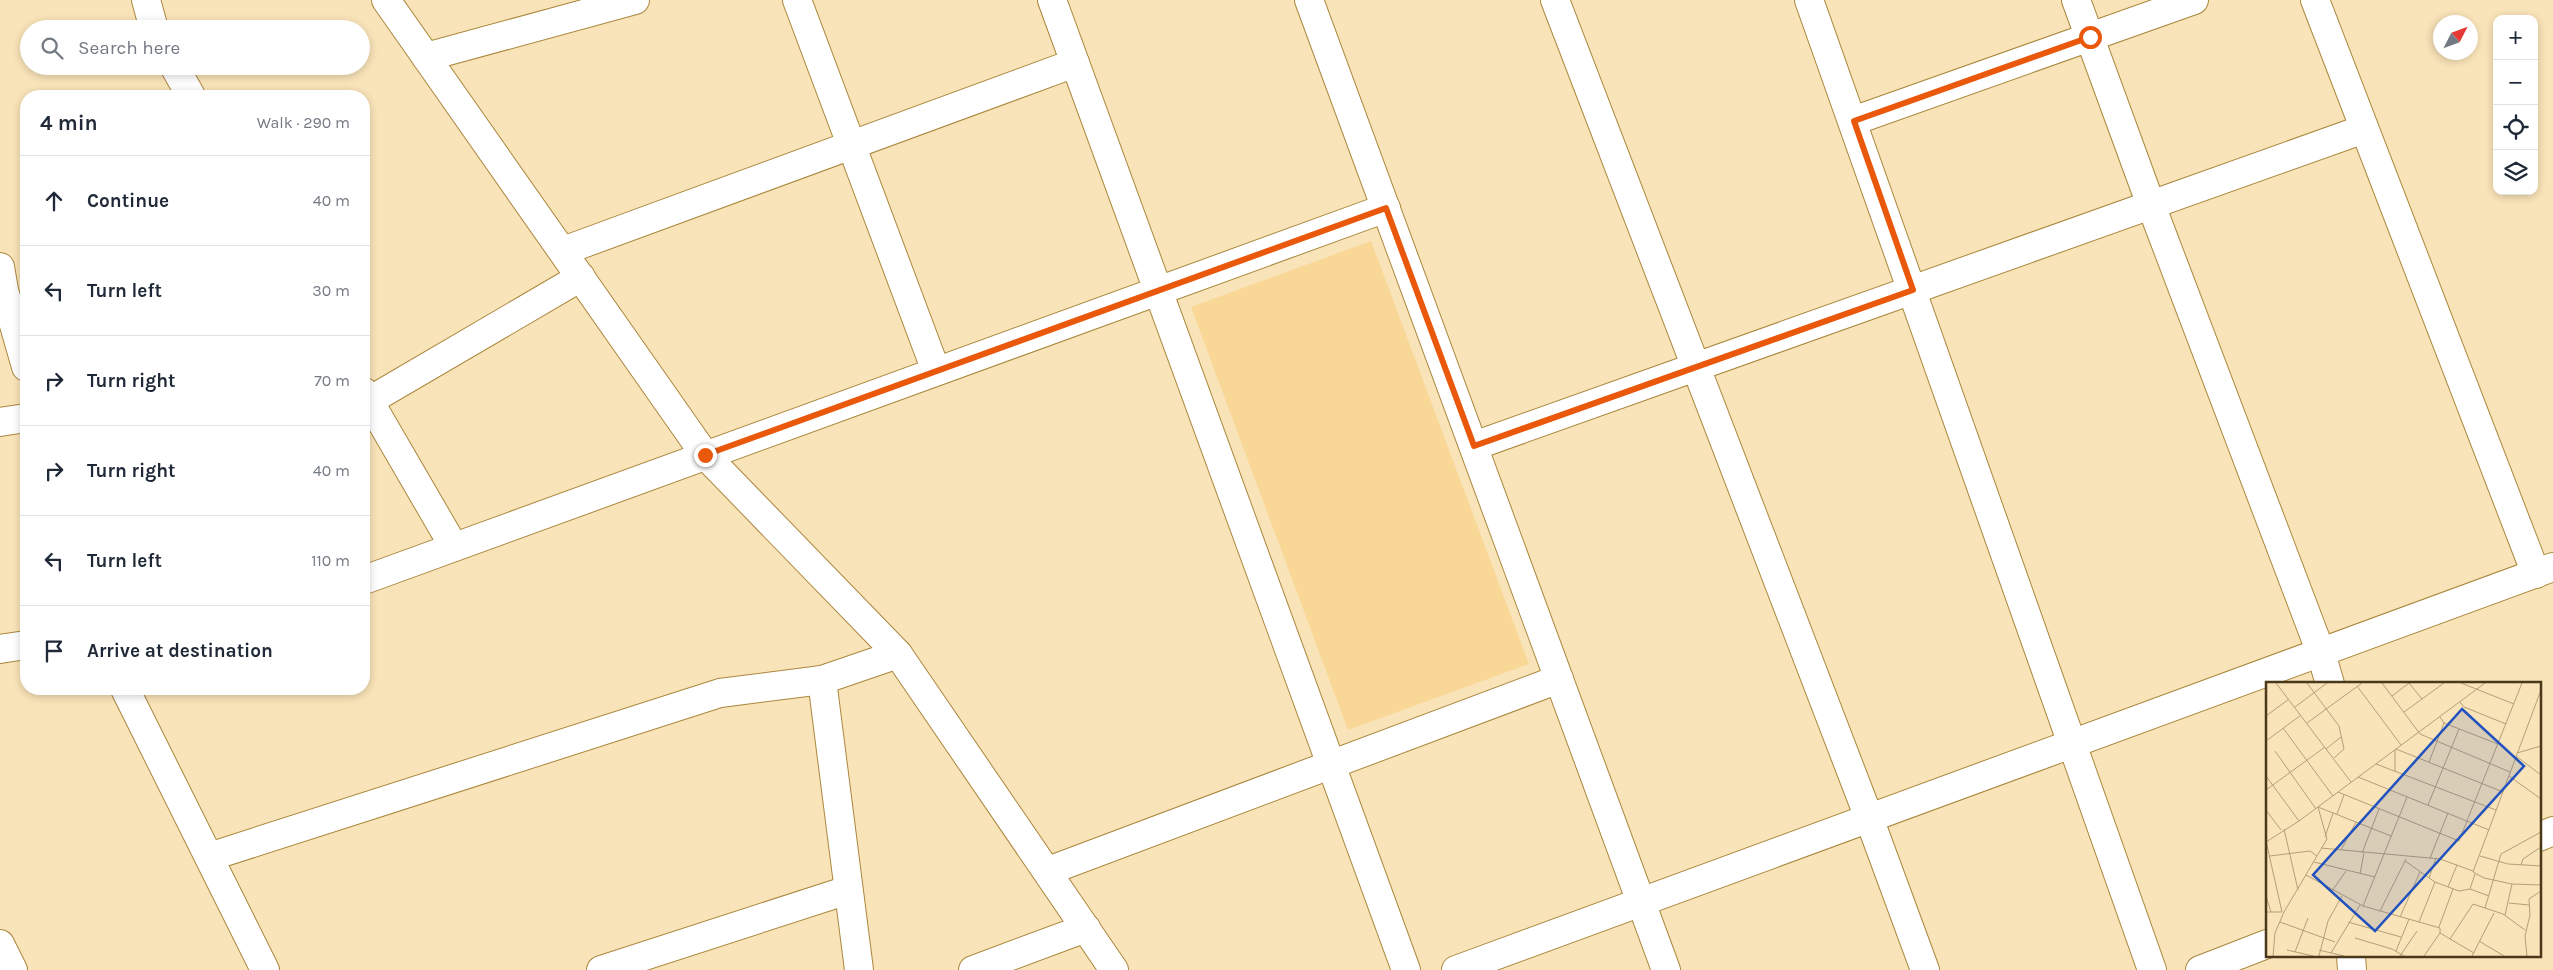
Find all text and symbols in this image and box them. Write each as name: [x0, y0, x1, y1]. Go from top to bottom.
north arrow: [2433, 15, 2478, 60]
map controls: [2493, 15, 2538, 195]
button: +: [2493, 15, 2538, 60]
search box: [20, 20, 370, 75]
route start: [2079, 26, 2102, 49]
icon: search: [38, 34, 66, 62]
text: Search here: [78, 37, 180, 59]
button: −: [2493, 60, 2538, 105]
button: locate: [2493, 105, 2538, 150]
text: 4 min: [40, 111, 98, 135]
text: Walk · 290 m: [257, 113, 350, 132]
button: layers: [2493, 150, 2538, 195]
icon: ahead: [40, 187, 68, 215]
text: Continue: [87, 190, 169, 212]
text: 40 m: [313, 191, 350, 210]
icon: left: [40, 277, 68, 305]
text: Turn left: [87, 280, 162, 302]
text: 30 m: [312, 281, 350, 300]
icon: right: [40, 367, 68, 395]
text: Turn right: [87, 370, 176, 392]
text: 70 m: [314, 371, 350, 390]
route end: [694, 444, 717, 467]
icon: right: [40, 457, 68, 485]
text: Turn right: [87, 460, 176, 482]
text: 40 m: [313, 461, 350, 480]
icon: left: [40, 547, 68, 575]
text: Turn left: [87, 550, 162, 572]
text: 110 m: [311, 551, 350, 570]
icon: arrive: [40, 637, 68, 665]
text: Arrive at destination: [87, 640, 273, 662]
inset map: [2266, 682, 2540, 958]

